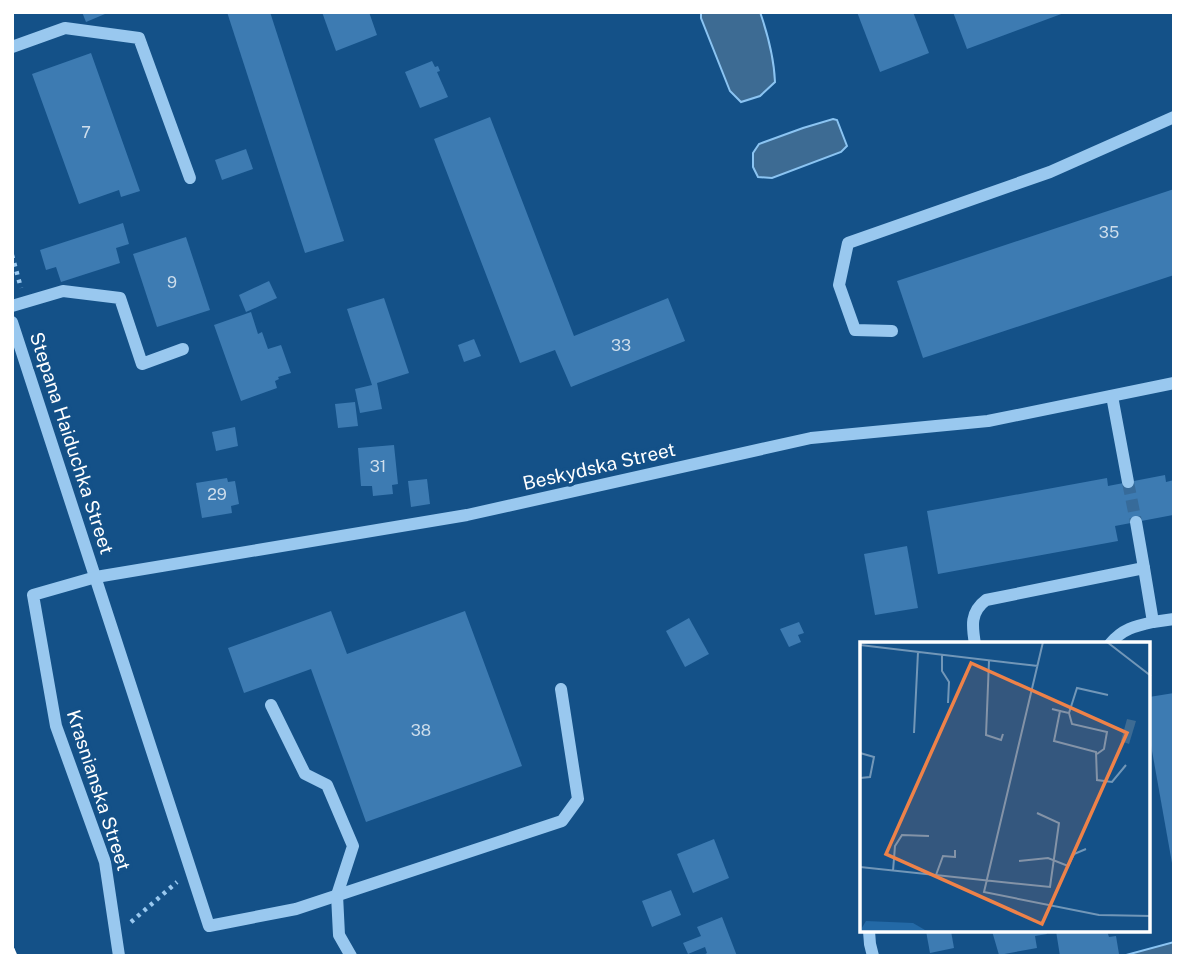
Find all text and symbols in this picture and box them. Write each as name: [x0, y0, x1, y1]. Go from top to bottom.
house number: 7: [81, 123, 91, 142]
house number: 35: [1099, 223, 1119, 242]
house number: 9: [167, 273, 177, 292]
street label: Stepana Haiduchka Street: [26, 329, 118, 557]
house number: 33: [611, 336, 631, 355]
street label: Beskydska Street: [521, 438, 677, 494]
house number: 31: [370, 457, 386, 476]
house number: 29: [207, 485, 227, 504]
inset map: [860, 642, 1151, 933]
street label: Krasnianska Street: [63, 707, 135, 873]
house number: 38: [411, 721, 431, 740]

